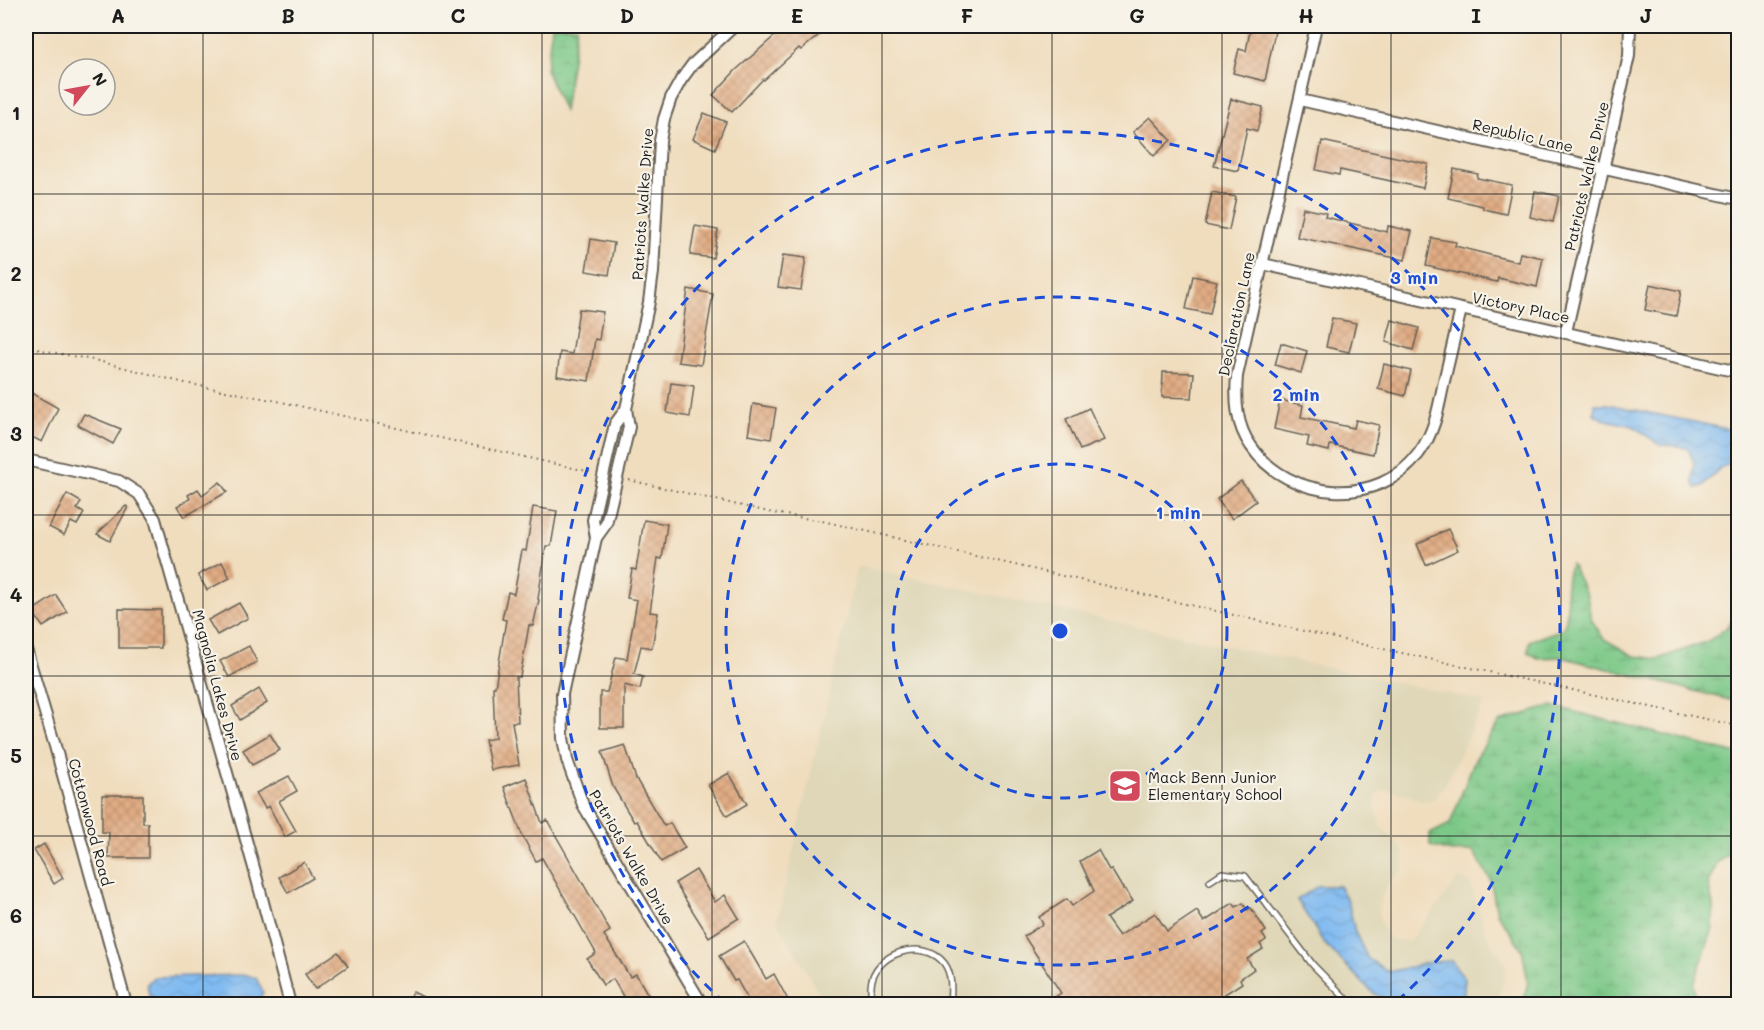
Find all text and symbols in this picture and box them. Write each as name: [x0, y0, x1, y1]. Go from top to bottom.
text: A: [111, 2, 125, 28]
text: B: [281, 2, 295, 28]
text: C: [451, 2, 466, 28]
text: D: [620, 2, 634, 28]
text: E: [791, 2, 803, 28]
text: F: [961, 2, 974, 28]
text: G: [1129, 2, 1145, 28]
text: H: [1298, 2, 1314, 28]
text: I: [1471, 2, 1481, 28]
text: J: [1639, 2, 1653, 28]
north arrow: [57, 57, 117, 117]
text: N: [88, 68, 112, 90]
text: 1: [12, 99, 20, 125]
street label: Patriots Walke Drive: [1559, 99, 1613, 253]
street label: Republic Lane: [1471, 114, 1575, 156]
street label: Patriots Walke Drive: [627, 127, 657, 281]
street label: Declaration Lane: [1213, 250, 1259, 378]
text: 2: [10, 260, 22, 286]
text: 3 min: [1390, 265, 1438, 289]
street label: Victory Place: [1470, 287, 1572, 327]
text: 2 min: [1272, 382, 1320, 406]
text: 3: [10, 420, 22, 446]
text: 1 min: [1155, 500, 1201, 524]
text: 4: [10, 581, 23, 607]
street label: Magnolia Lakes Drive: [188, 607, 248, 763]
centre of rings: [1050, 621, 1070, 641]
text: 5: [10, 742, 22, 768]
street label: Cottonwood Road: [64, 756, 118, 888]
place label: Mack Benn Junior Elementary School: [1148, 767, 1283, 804]
school or university icon: Mack Benn Junior Elementary School: [1107, 768, 1143, 804]
street label: Patriots Walke Drive: [585, 786, 679, 928]
text: 6: [10, 902, 22, 928]

